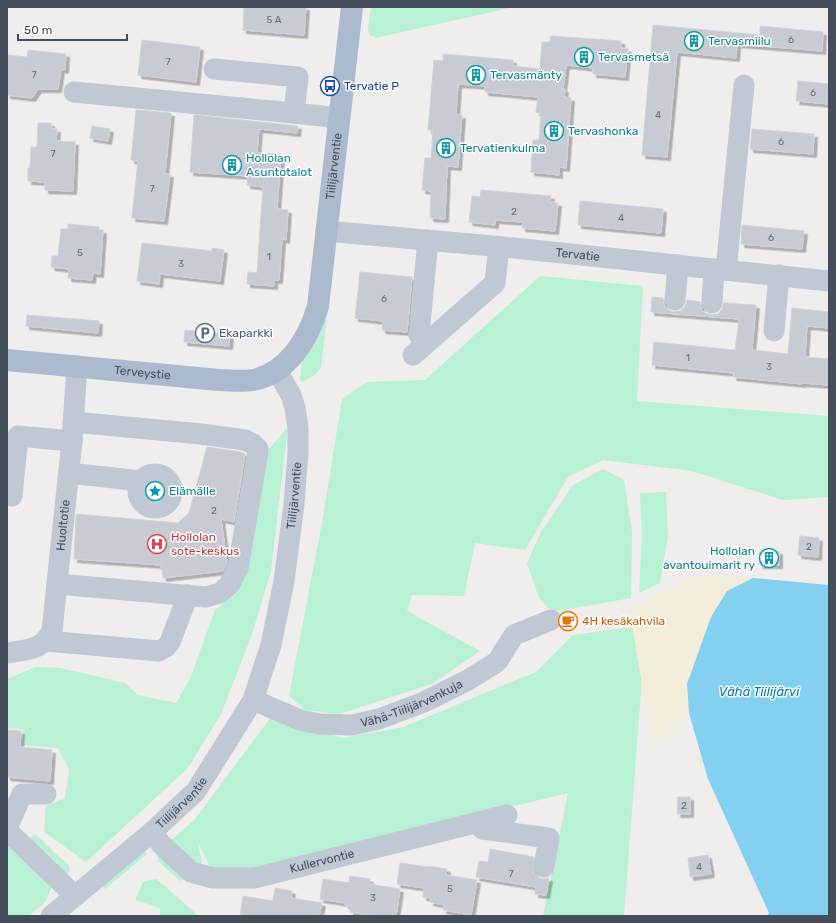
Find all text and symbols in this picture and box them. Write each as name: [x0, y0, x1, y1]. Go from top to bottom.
house number: 5 A: [267, 14, 282, 26]
scale bar: [18, 16, 127, 42]
text: 50 m: [24, 23, 52, 37]
building icon: Tervasmiilu: [683, 30, 705, 52]
place label: Tervasmiilu: [708, 34, 771, 48]
house number: 6: [788, 34, 794, 46]
building icon: Tervasmetsä: [573, 46, 595, 68]
place label: Tervasmetsä: [598, 50, 669, 64]
house number: 7: [165, 56, 171, 68]
building icon: Tervasmänty: [465, 64, 487, 86]
place label: Tervasmänty: [490, 68, 562, 82]
house number: 7: [31, 69, 37, 81]
bus stop icon: Tervatie P: [319, 75, 341, 97]
place label: Tervatie P: [344, 79, 399, 93]
house number: 6: [810, 87, 816, 99]
house number: 4: [655, 109, 661, 121]
building icon: Tervashonka: [543, 120, 565, 142]
place label: Tervashonka: [568, 124, 638, 138]
street label: Tiilijärventie: [323, 132, 345, 201]
house number: 6: [778, 136, 784, 148]
building icon: Tervatienkulma: [435, 137, 457, 159]
place label: Tervatienkulma: [460, 141, 545, 155]
house number: 7: [50, 148, 56, 160]
place label: Hollolan Asuntotalot: [246, 151, 312, 179]
building icon: Hollolan Asuntotalot: [221, 154, 243, 176]
house number: 7: [149, 183, 155, 195]
house number: 2: [511, 206, 517, 218]
house number: 4: [618, 212, 624, 224]
house number: 6: [768, 232, 774, 244]
street label: Tervatie: [555, 245, 601, 264]
house number: 5: [77, 247, 83, 259]
house number: 1: [267, 251, 271, 263]
house number: 3: [178, 258, 184, 270]
house number: 6: [381, 293, 387, 305]
parking icon: Ekaparkki: [194, 322, 216, 344]
place label: Ekaparkki: [219, 326, 273, 340]
house number: 1: [686, 352, 690, 364]
house number: 3: [766, 361, 772, 373]
street label: Terveystie: [113, 363, 172, 382]
street label: Tiilijärventie: [284, 461, 304, 530]
place icon: Elämälle: [144, 480, 166, 502]
place label: Elämälle: [169, 484, 216, 498]
street label: Huoltotie: [53, 499, 73, 552]
house number: 2: [211, 505, 217, 517]
place label: Hollolan sote-keskus: [171, 530, 239, 558]
hospital icon: Hollolan sote-keskus: [146, 533, 168, 555]
house number: 2: [806, 541, 812, 553]
place label: Hollolan avantouimarit ry: [663, 544, 755, 572]
building icon: Hollolan avantouimarit ry: [758, 547, 780, 569]
cafe icon: 4H kesäkahvila: [557, 610, 579, 632]
place label: 4H kesäkahvila: [582, 614, 665, 628]
street label: Vähä-Tiilijärvenkuja: [359, 677, 465, 730]
water label: Vähä Tiilijärvi: [719, 684, 800, 699]
street label: Tiilijärventie: [153, 774, 210, 832]
house number: 2: [681, 800, 687, 812]
street label: Kullervontie: [288, 846, 356, 876]
house number: 4: [696, 861, 702, 873]
house number: 7: [508, 868, 514, 880]
house number: 5: [447, 883, 453, 895]
house number: 3: [370, 892, 376, 904]

